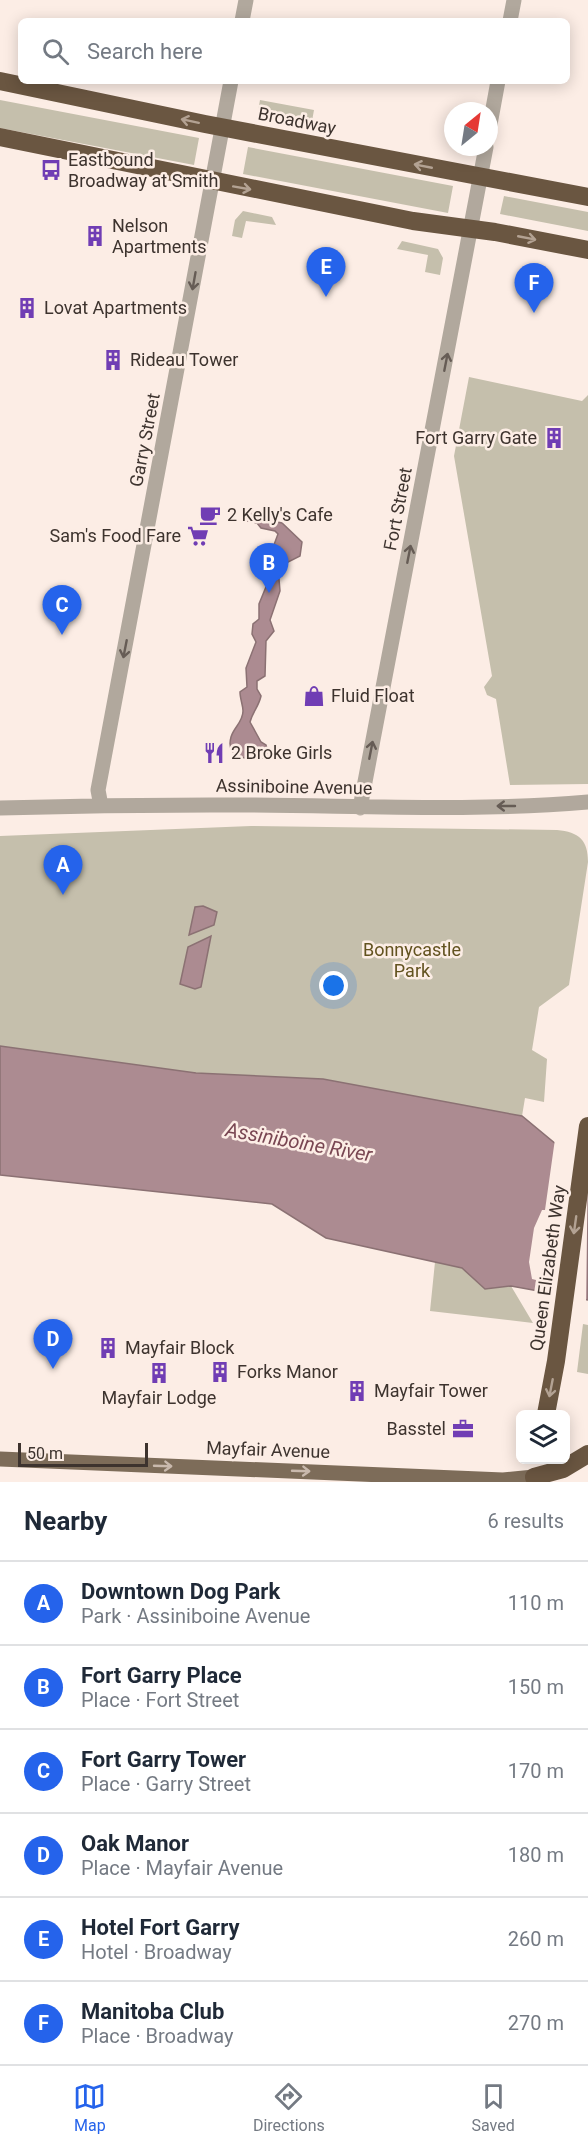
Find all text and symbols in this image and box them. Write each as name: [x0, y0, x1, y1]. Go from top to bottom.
search box: [18, 18, 570, 84]
icon: search: [39, 35, 72, 68]
text: Search here: [87, 39, 203, 64]
north arrow: [444, 102, 498, 156]
street label: Broadway: [256, 103, 338, 138]
one-way arrow: [181, 115, 200, 126]
place label: Eastbound Broadway at Smith: [68, 149, 218, 191]
bus stop icon: Eastbound Broadway at Smith: [39, 158, 63, 182]
one-way arrow: [413, 160, 433, 171]
one-way arrow: [232, 183, 252, 194]
place label: Nelson Apartments: [112, 215, 207, 257]
building icon: Nelson Apartments: [83, 224, 107, 248]
one-way arrow: [517, 233, 537, 244]
pin: E: [306, 248, 346, 297]
pin: F: [514, 264, 554, 313]
one-way arrow: [188, 271, 199, 291]
building icon: Lovat Apartments: [15, 296, 39, 320]
place label: Lovat Apartments: [44, 297, 187, 318]
building icon: Rideau Tower: [101, 348, 125, 372]
place label: Rideau Tower: [130, 349, 238, 370]
one-way arrow: [441, 353, 452, 372]
street label: Garry Street: [125, 391, 164, 488]
building icon: Fort Garry Gate: [542, 426, 566, 450]
place label: Fort Garry Gate: [415, 427, 537, 448]
street label: Fort Street: [379, 465, 416, 552]
cafe icon: 2 Kelly's Cafe: [198, 503, 222, 527]
place label: 2 Kelly's Cafe: [227, 504, 333, 525]
supermarket icon: Sam's Food Fare: [186, 524, 210, 548]
place label: Sam's Food Fare: [50, 525, 181, 546]
pin: B: [250, 544, 288, 593]
one-way arrow: [404, 544, 415, 564]
pin: C: [42, 586, 82, 635]
one-way arrow: [119, 638, 130, 658]
shop icon: Fluid Float: [302, 684, 326, 708]
place label: Fluid Float: [331, 685, 415, 706]
restaurant icon: 2 Broke Girls: [202, 741, 226, 765]
one-way arrow: [366, 741, 377, 760]
place label: 2 Broke Girls: [231, 742, 332, 763]
street label: Assiniboine Avenue: [216, 775, 372, 798]
one-way arrow: [497, 801, 517, 812]
pin: A: [44, 846, 82, 895]
park label: Bonnycastle Park: [363, 939, 461, 981]
your location: [319, 971, 348, 1000]
water label: Assiniboine River: [223, 1117, 375, 1167]
street label: Queen Elizabeth Way: [525, 1183, 570, 1352]
one-way arrow: [569, 1215, 580, 1235]
pin: D: [34, 1320, 72, 1369]
building icon: Mayfair Block: [96, 1336, 120, 1360]
place label: Mayfair Block: [125, 1337, 235, 1358]
building icon: Forks Manor: [208, 1360, 232, 1384]
building icon: Mayfair Lodge: [147, 1361, 171, 1385]
place label: Forks Manor: [237, 1361, 338, 1382]
one-way arrow: [545, 1378, 556, 1397]
building icon: Mayfair Tower: [345, 1379, 369, 1403]
place label: Mayfair Tower: [374, 1380, 488, 1401]
place label: Mayfair Lodge: [102, 1387, 216, 1408]
map controls: [516, 1410, 570, 1464]
button: layers: [516, 1410, 570, 1464]
office icon: Basstel: [451, 1417, 475, 1441]
place label: Basstel: [387, 1418, 446, 1439]
street label: Mayfair Avenue: [206, 1437, 330, 1462]
scale bar: [18, 1440, 148, 1468]
text: 50 m: [27, 1444, 63, 1463]
one-way arrow: [153, 1460, 173, 1471]
one-way arrow: [290, 1465, 310, 1476]
text: Nearby: [24, 1506, 107, 1536]
text: 6 results: [488, 1509, 564, 1533]
text: Downtown Dog Park: [81, 1579, 280, 1604]
text: A: [37, 1591, 50, 1615]
text: 110 m: [508, 1591, 564, 1615]
text: Park · Assiniboine Avenue: [81, 1604, 310, 1628]
text: Fort Garry Place: [81, 1663, 242, 1688]
text: B: [37, 1675, 50, 1699]
text: 150 m: [508, 1675, 564, 1699]
text: Place · Fort Street: [81, 1688, 239, 1712]
text: Fort Garry Tower: [81, 1747, 246, 1772]
text: C: [37, 1759, 50, 1783]
text: 170 m: [508, 1759, 564, 1783]
text: Place · Garry Street: [81, 1772, 251, 1796]
text: Oak Manor: [81, 1831, 189, 1856]
text: D: [37, 1843, 50, 1867]
text: 180 m: [508, 1843, 564, 1867]
text: Place · Mayfair Avenue: [81, 1856, 283, 1880]
text: Hotel Fort Garry: [81, 1915, 240, 1940]
text: E: [38, 1927, 49, 1951]
text: 260 m: [508, 1927, 564, 1951]
text: Hotel · Broadway: [81, 1940, 232, 1964]
text: Manitoba Club: [81, 1999, 224, 2024]
text: F: [38, 2011, 49, 2035]
text: 270 m: [508, 2011, 564, 2035]
text: Place · Broadway: [81, 2024, 233, 2048]
tab: Map: [73, 2080, 106, 2135]
tab: Directions: [253, 2080, 325, 2135]
tab: Saved: [471, 2080, 515, 2135]

